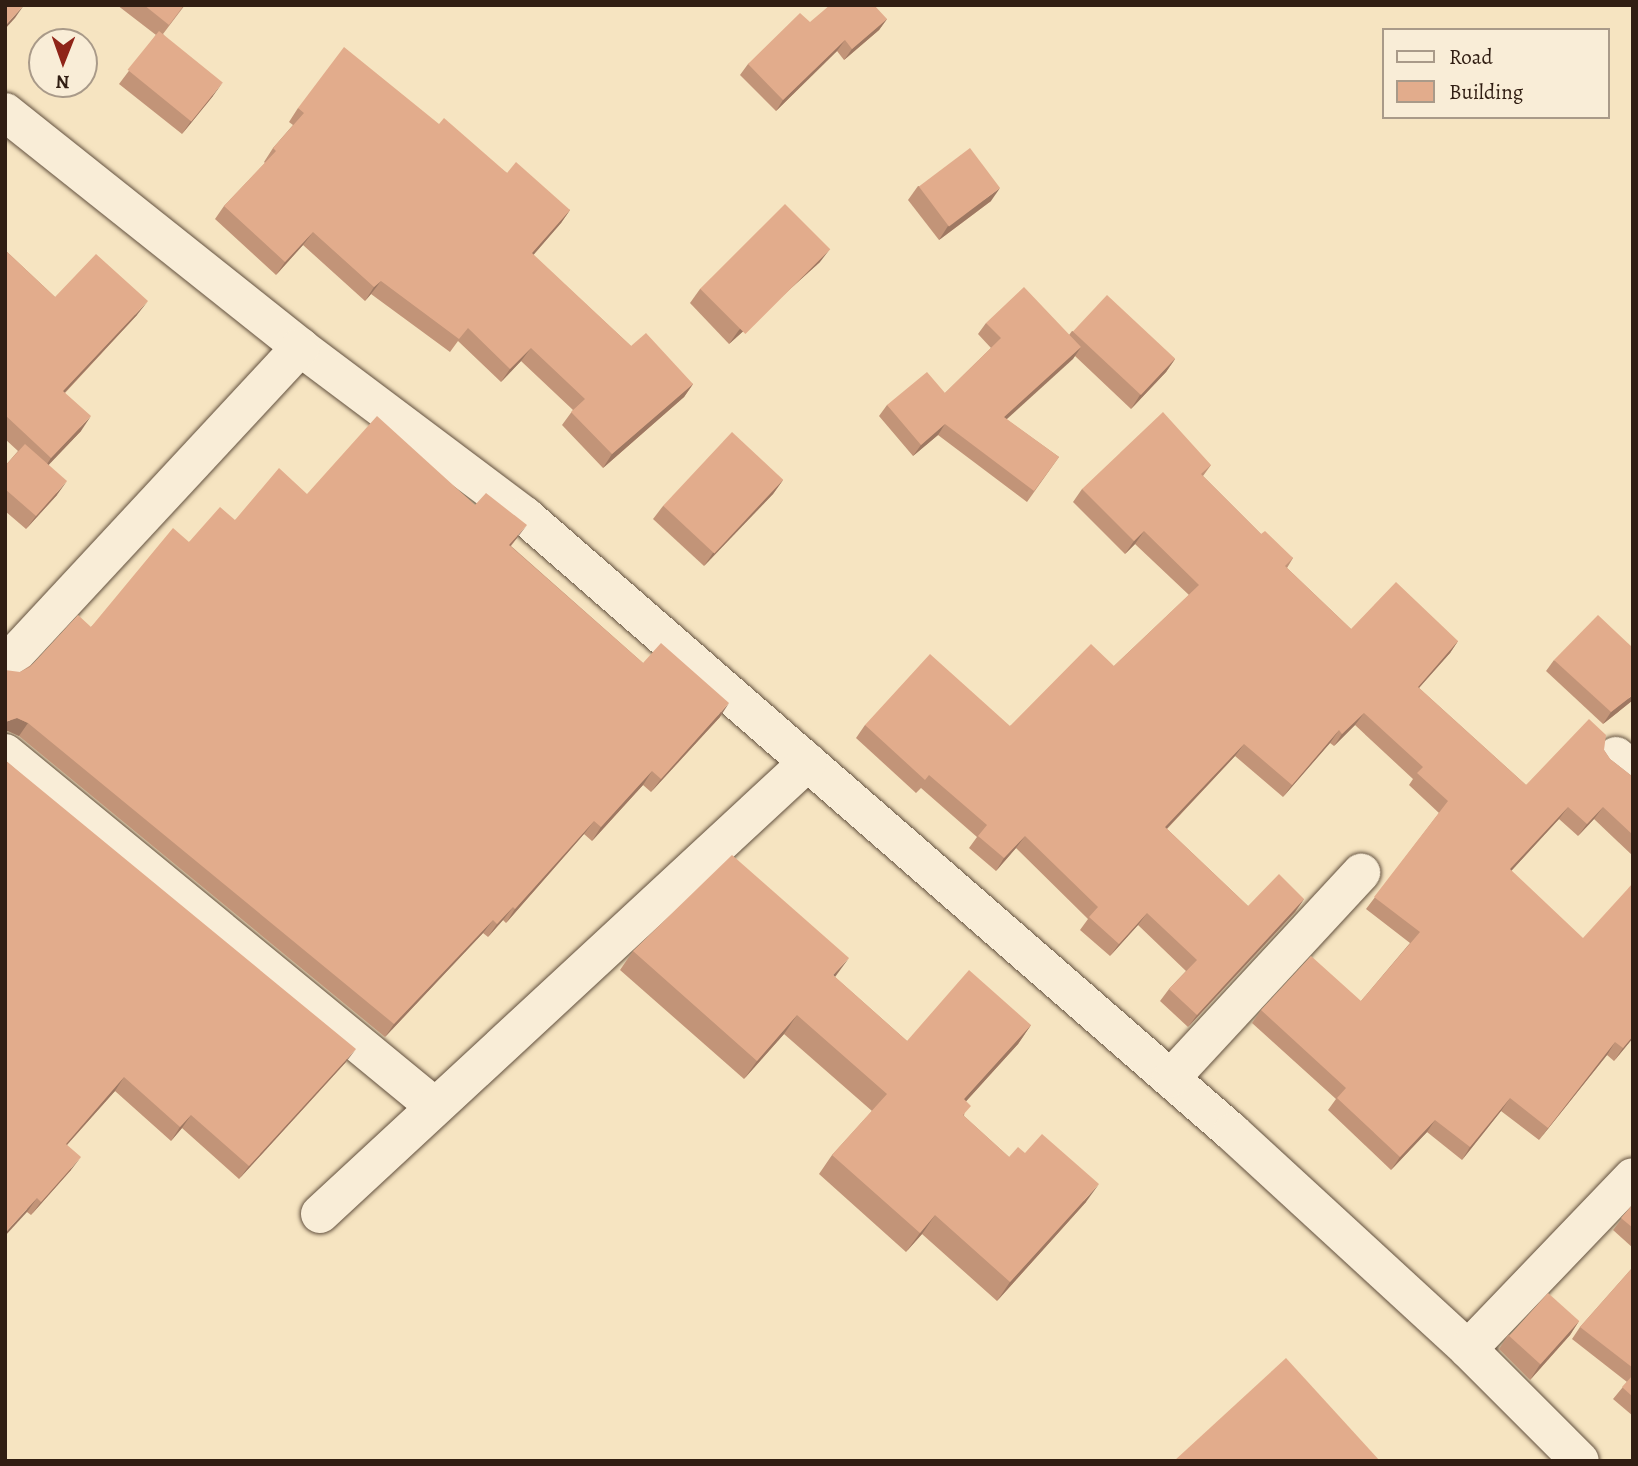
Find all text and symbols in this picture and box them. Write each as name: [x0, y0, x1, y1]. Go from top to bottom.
north arrow: [28, 28, 98, 98]
legend: [1382, 28, 1610, 119]
text: Road: [1449, 43, 1493, 71]
text: N: [56, 69, 70, 95]
text: Building: [1449, 78, 1523, 106]

